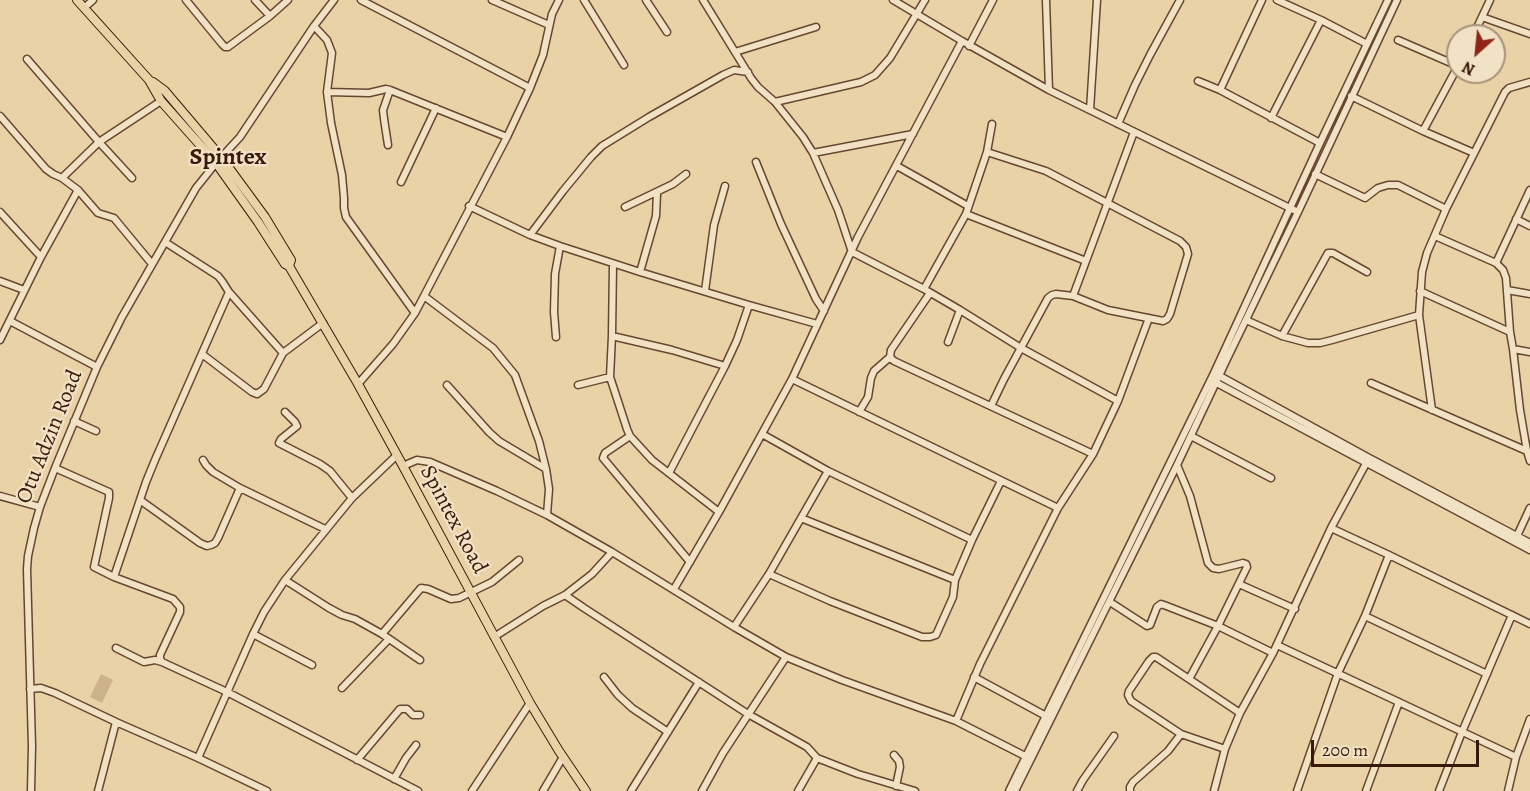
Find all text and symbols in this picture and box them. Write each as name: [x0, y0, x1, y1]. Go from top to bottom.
north arrow: [1446, 24, 1506, 84]
text: N: [1459, 56, 1479, 81]
district label: Spintex: [189, 144, 267, 172]
street label: Otu Adzin Road: [11, 366, 89, 508]
street label: Spintex Road: [413, 461, 493, 579]
scale bar: [1314, 728, 1482, 766]
text: 200 m: [1322, 738, 1368, 762]

